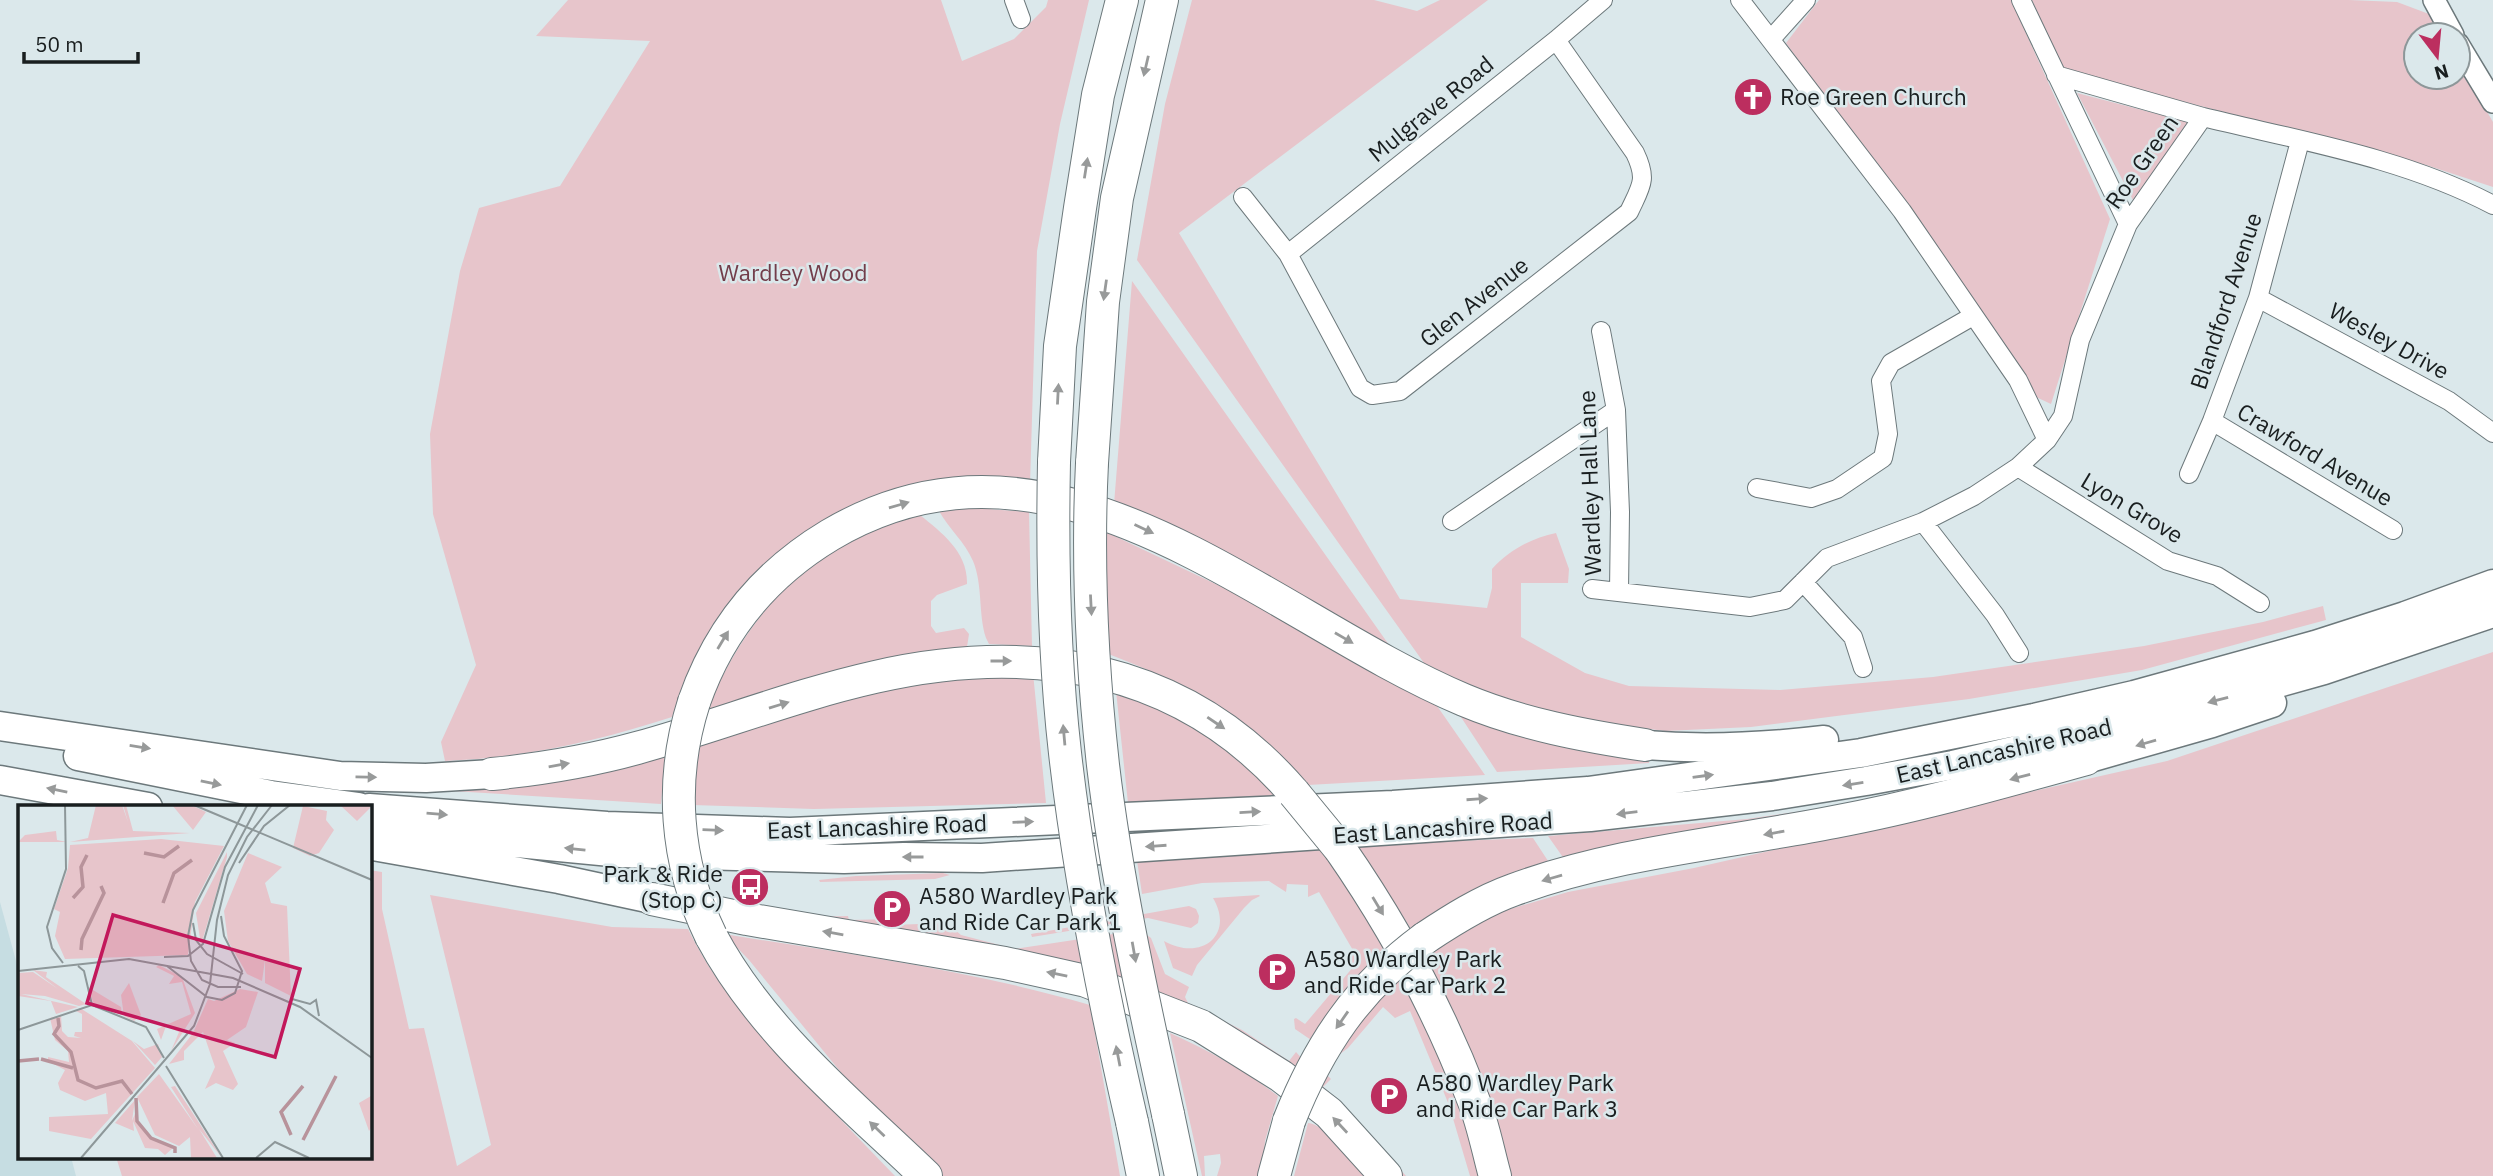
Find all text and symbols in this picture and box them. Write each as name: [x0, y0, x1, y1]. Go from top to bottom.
scale bar: [24, 21, 138, 65]
north arrow: [2402, 21, 2472, 91]
text: 50 m: [35, 30, 84, 58]
street label: Mulgrave Road: [1362, 49, 1499, 168]
one-way arrow: [1141, 56, 1152, 78]
text: N: [2432, 59, 2452, 86]
church icon: Roe Green Church: [1732, 76, 1774, 118]
place label: Roe Green Church: [1780, 81, 1967, 111]
street label: Roe Green: [2098, 109, 2184, 214]
one-way arrow: [1081, 157, 1092, 179]
street label: Blandford Avenue: [2182, 209, 2268, 393]
street label: Glen Avenue: [1413, 249, 1534, 353]
park label: Wardley Wood: [718, 257, 868, 287]
one-way arrow: [1099, 279, 1110, 301]
street label: Wesley Drive: [2324, 295, 2455, 385]
one-way arrow: [1052, 383, 1063, 405]
street label: Wardley Hall Lane: [1571, 390, 1607, 576]
street label: Crawford Avenue: [2232, 396, 2399, 512]
street label: Lyon Grove: [2076, 465, 2189, 549]
one-way arrow: [889, 500, 910, 510]
one-way arrow: [1134, 523, 1154, 535]
one-way arrow: [1086, 594, 1097, 616]
one-way arrow: [716, 631, 729, 650]
one-way arrow: [1334, 632, 1353, 644]
one-way arrow: [990, 655, 1012, 667]
one-way arrow: [2207, 695, 2229, 706]
one-way arrow: [769, 700, 790, 710]
street label: East Lancashire Road: [1893, 711, 2114, 789]
one-way arrow: [1207, 716, 1225, 730]
one-way arrow: [1058, 724, 1069, 746]
one-way arrow: [2136, 738, 2157, 748]
one-way arrow: [129, 742, 151, 753]
one-way arrow: [548, 759, 570, 770]
one-way arrow: [1693, 770, 1715, 781]
one-way arrow: [355, 771, 377, 782]
one-way arrow: [2009, 772, 2031, 783]
one-way arrow: [200, 777, 222, 788]
one-way arrow: [1842, 779, 1864, 790]
one-way arrow: [46, 785, 68, 796]
one-way arrow: [1466, 793, 1488, 804]
street label: East Lancashire Road: [1332, 804, 1554, 850]
inset map: [18, 805, 371, 1158]
street label: East Lancashire Road: [766, 807, 988, 845]
one-way arrow: [1239, 807, 1261, 818]
one-way arrow: [1616, 808, 1638, 819]
one-way arrow: [426, 809, 448, 820]
one-way arrow: [1012, 816, 1034, 827]
one-way arrow: [702, 825, 724, 836]
one-way arrow: [1763, 828, 1785, 839]
one-way arrow: [1145, 841, 1167, 852]
one-way arrow: [564, 843, 586, 854]
one-way arrow: [902, 851, 924, 863]
place label: Park & Ride (Stop C): [603, 858, 723, 914]
bus stop icon: Park & Ride (Stop C): [729, 866, 771, 908]
one-way arrow: [1541, 873, 1562, 883]
place label: A580 Wardley Park and Ride Car Park 1: [919, 880, 1121, 936]
parking icon: A580 Wardley Park and Ride Car Park 1: [871, 888, 913, 930]
one-way arrow: [1372, 896, 1384, 915]
one-way arrow: [822, 927, 844, 938]
one-way arrow: [1128, 941, 1139, 963]
place label: A580 Wardley Park and Ride Car Park 2: [1304, 943, 1506, 999]
parking icon: A580 Wardley Park and Ride Car Park 2: [1256, 951, 1298, 993]
one-way arrow: [1045, 969, 1067, 980]
one-way arrow: [1335, 1011, 1349, 1029]
one-way arrow: [1112, 1045, 1123, 1067]
place label: A580 Wardley Park and Ride Car Park 3: [1416, 1067, 1618, 1123]
parking icon: A580 Wardley Park and Ride Car Park 3: [1368, 1075, 1410, 1117]
one-way arrow: [1333, 1117, 1349, 1134]
one-way arrow: [869, 1121, 886, 1137]

